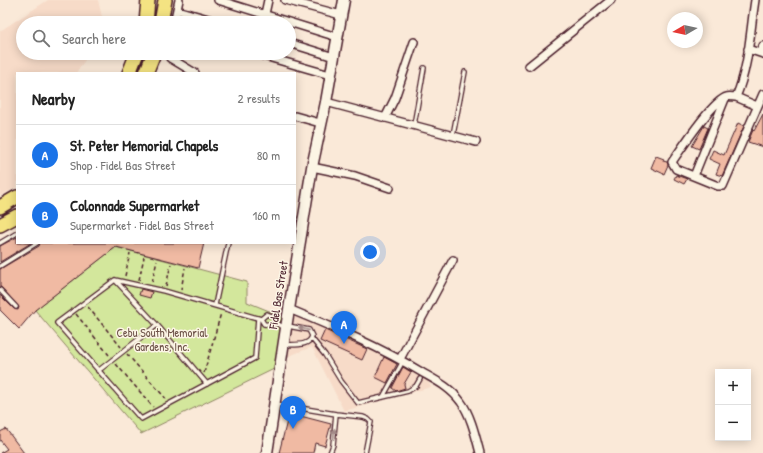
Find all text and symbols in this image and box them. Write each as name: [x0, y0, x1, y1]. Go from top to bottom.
north arrow: [667, 12, 703, 48]
search box: [16, 16, 296, 60]
icon: search: [30, 27, 52, 49]
text: Search here: [62, 28, 126, 49]
text: Nearby: [32, 87, 75, 110]
text: 2 results: [238, 89, 280, 107]
text: St. Peter Memorial Chapels: [70, 135, 218, 156]
text: A: [42, 146, 48, 164]
text: 80 m: [257, 146, 280, 164]
text: Shop · Fidel Bas Street: [70, 156, 175, 174]
text: Colonnade Supermarket: [70, 195, 199, 216]
text: B: [42, 206, 48, 224]
text: 160 m: [252, 206, 280, 224]
text: Supermarket · Fidel Bas Street: [70, 216, 214, 234]
your location: [360, 242, 380, 262]
street label: Fidel Bas Street: [264, 259, 292, 331]
pin: A: [331, 311, 357, 344]
park label: Cebu South Memorial Gardens, Inc.: [116, 324, 208, 355]
one-way arrow: [297, 326, 310, 332]
map controls: [715, 369, 751, 441]
button: +: [715, 369, 751, 405]
pin: B: [280, 396, 306, 429]
button: −: [715, 405, 751, 441]
one-way arrow: [331, 428, 337, 440]

